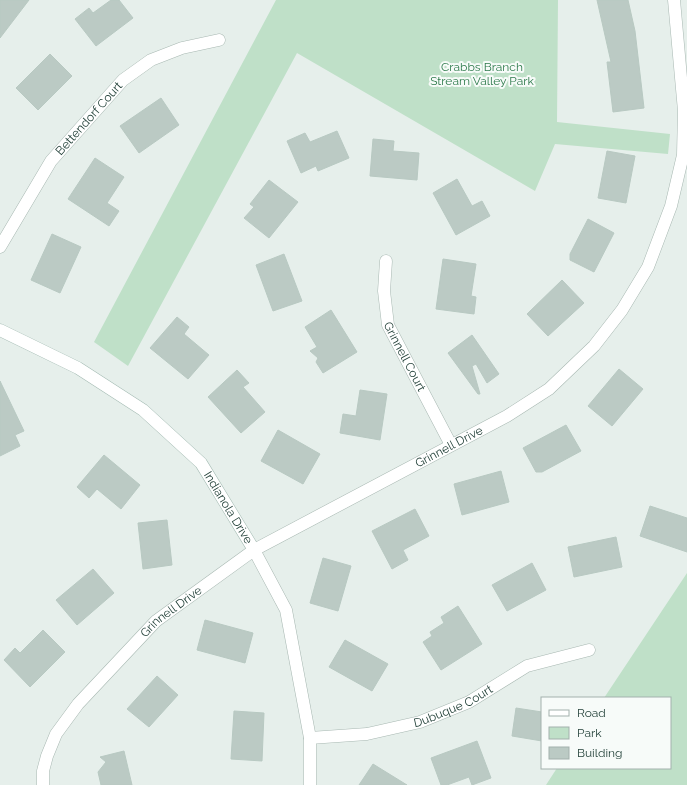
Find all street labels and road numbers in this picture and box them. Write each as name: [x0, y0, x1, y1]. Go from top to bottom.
street label: Bettendorf Court: [53, 79, 125, 158]
street label: Grinnell Court: [381, 319, 429, 394]
street label: Grinnell Drive: [413, 423, 485, 470]
street label: Indianola Drive: [201, 469, 256, 546]
street label: Grinnell Drive: [137, 583, 204, 640]
street label: Dubuque Court: [412, 682, 495, 730]

